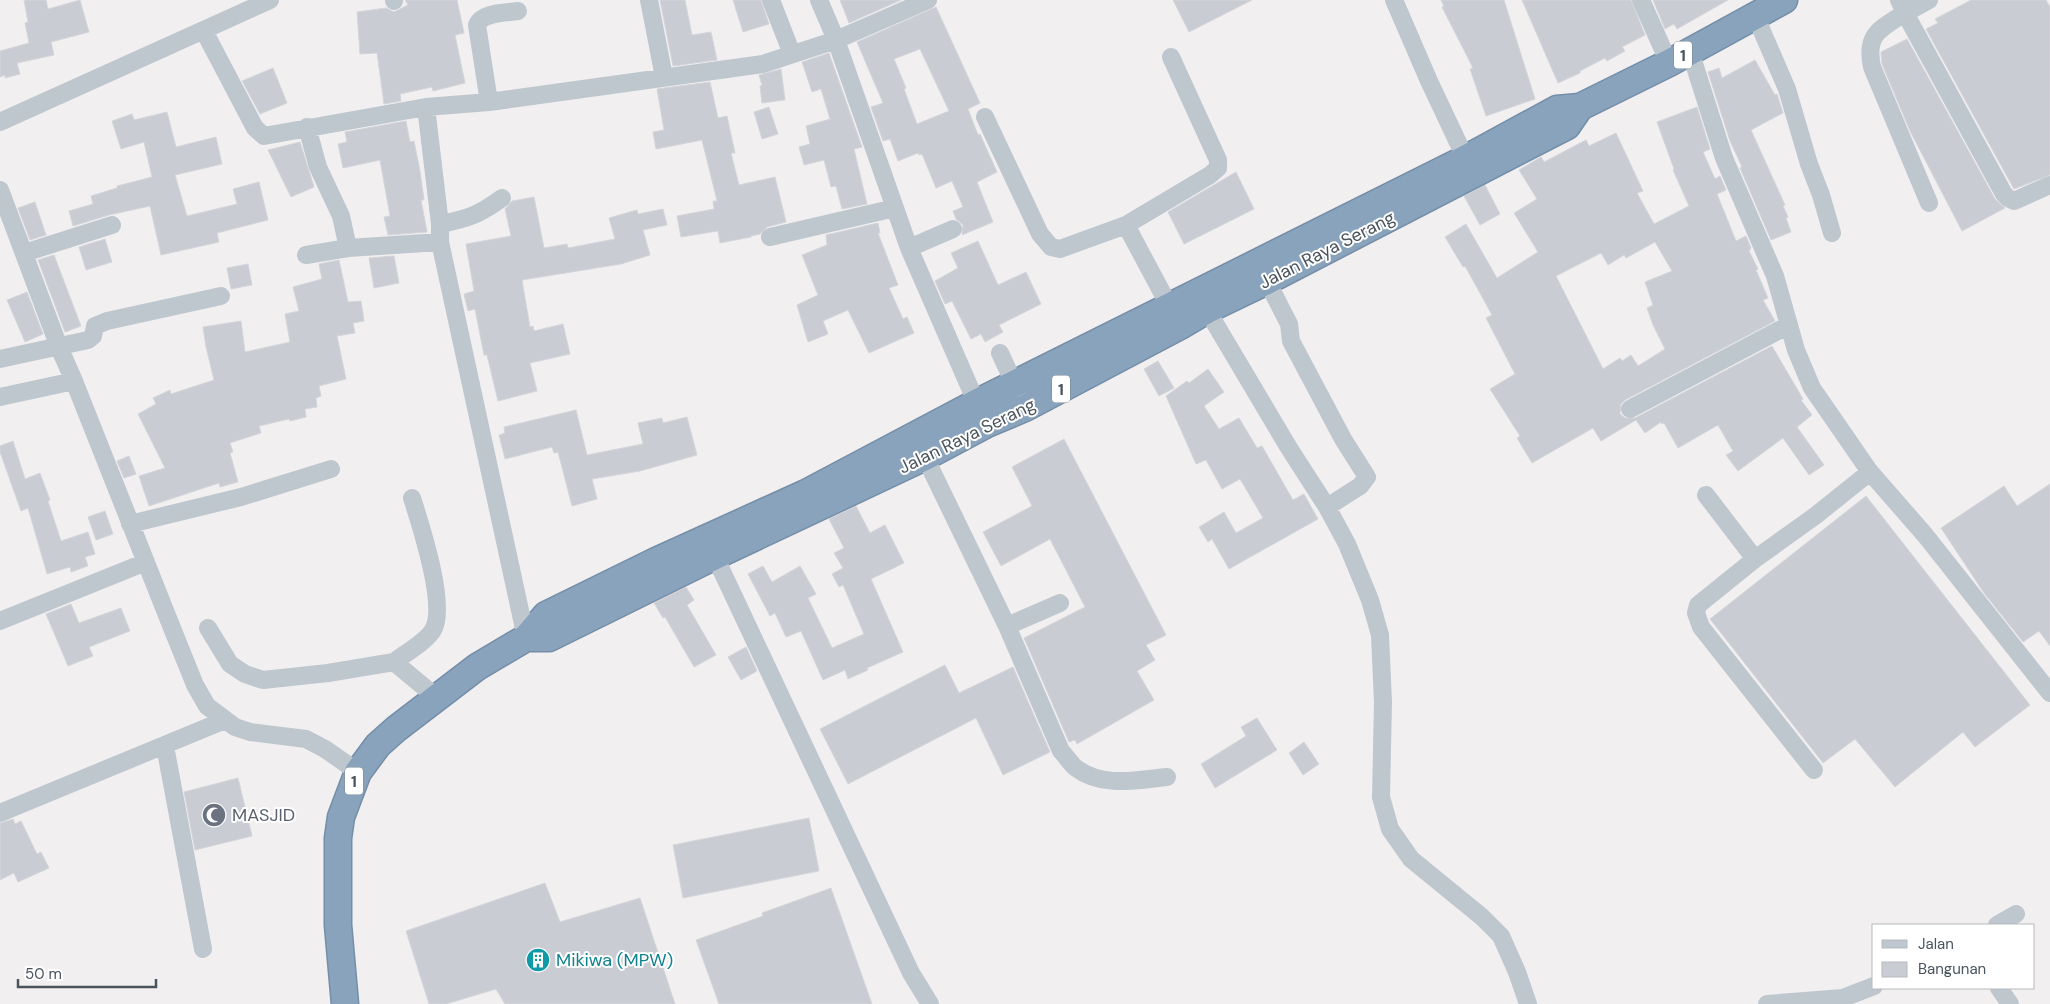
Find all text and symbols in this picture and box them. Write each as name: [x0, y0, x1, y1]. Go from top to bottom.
road number: 1: [1674, 42, 1692, 68]
street label: Jalan Raya Serang: [1255, 205, 1399, 295]
road number: 1: [1052, 376, 1070, 402]
street label: Jalan Raya Serang: [895, 393, 1039, 479]
road number: 1: [345, 768, 363, 794]
mosque icon: MASJID: [201, 802, 227, 828]
place label: MASJID: [232, 803, 295, 827]
legend: [1872, 924, 2035, 989]
text: Jalan: [1918, 934, 1954, 954]
building icon: Mikiwa (MPW): [525, 947, 551, 973]
place label: Mikiwa (MPW): [556, 948, 673, 972]
scale bar: [18, 956, 155, 988]
text: Bangunan: [1918, 959, 1986, 979]
text: 50 m: [25, 964, 62, 984]

